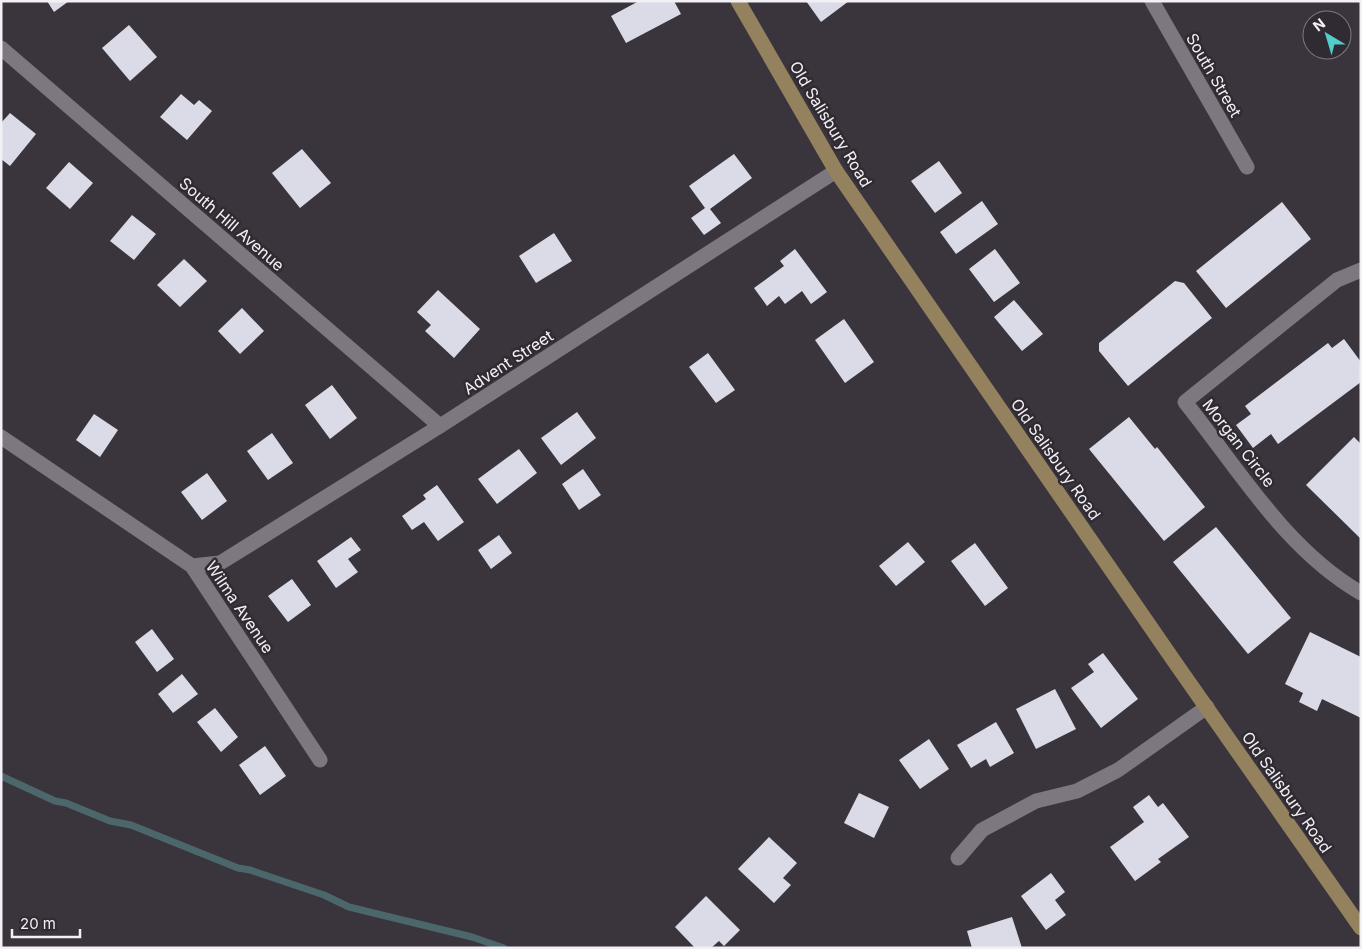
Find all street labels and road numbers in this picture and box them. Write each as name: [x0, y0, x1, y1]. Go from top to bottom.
street label: South Street: [1182, 29, 1246, 121]
street label: Old Salisbury Road: [785, 57, 877, 191]
street label: South Hill Avenue: [175, 173, 289, 275]
street label: Advent Street: [459, 325, 557, 399]
street label: Old Salisbury Road: [1007, 395, 1105, 523]
street label: Morgan Circle: [1198, 395, 1280, 491]
street label: Wilma Avenue: [202, 557, 278, 657]
street label: Old Salisbury Road: [1238, 728, 1336, 856]

